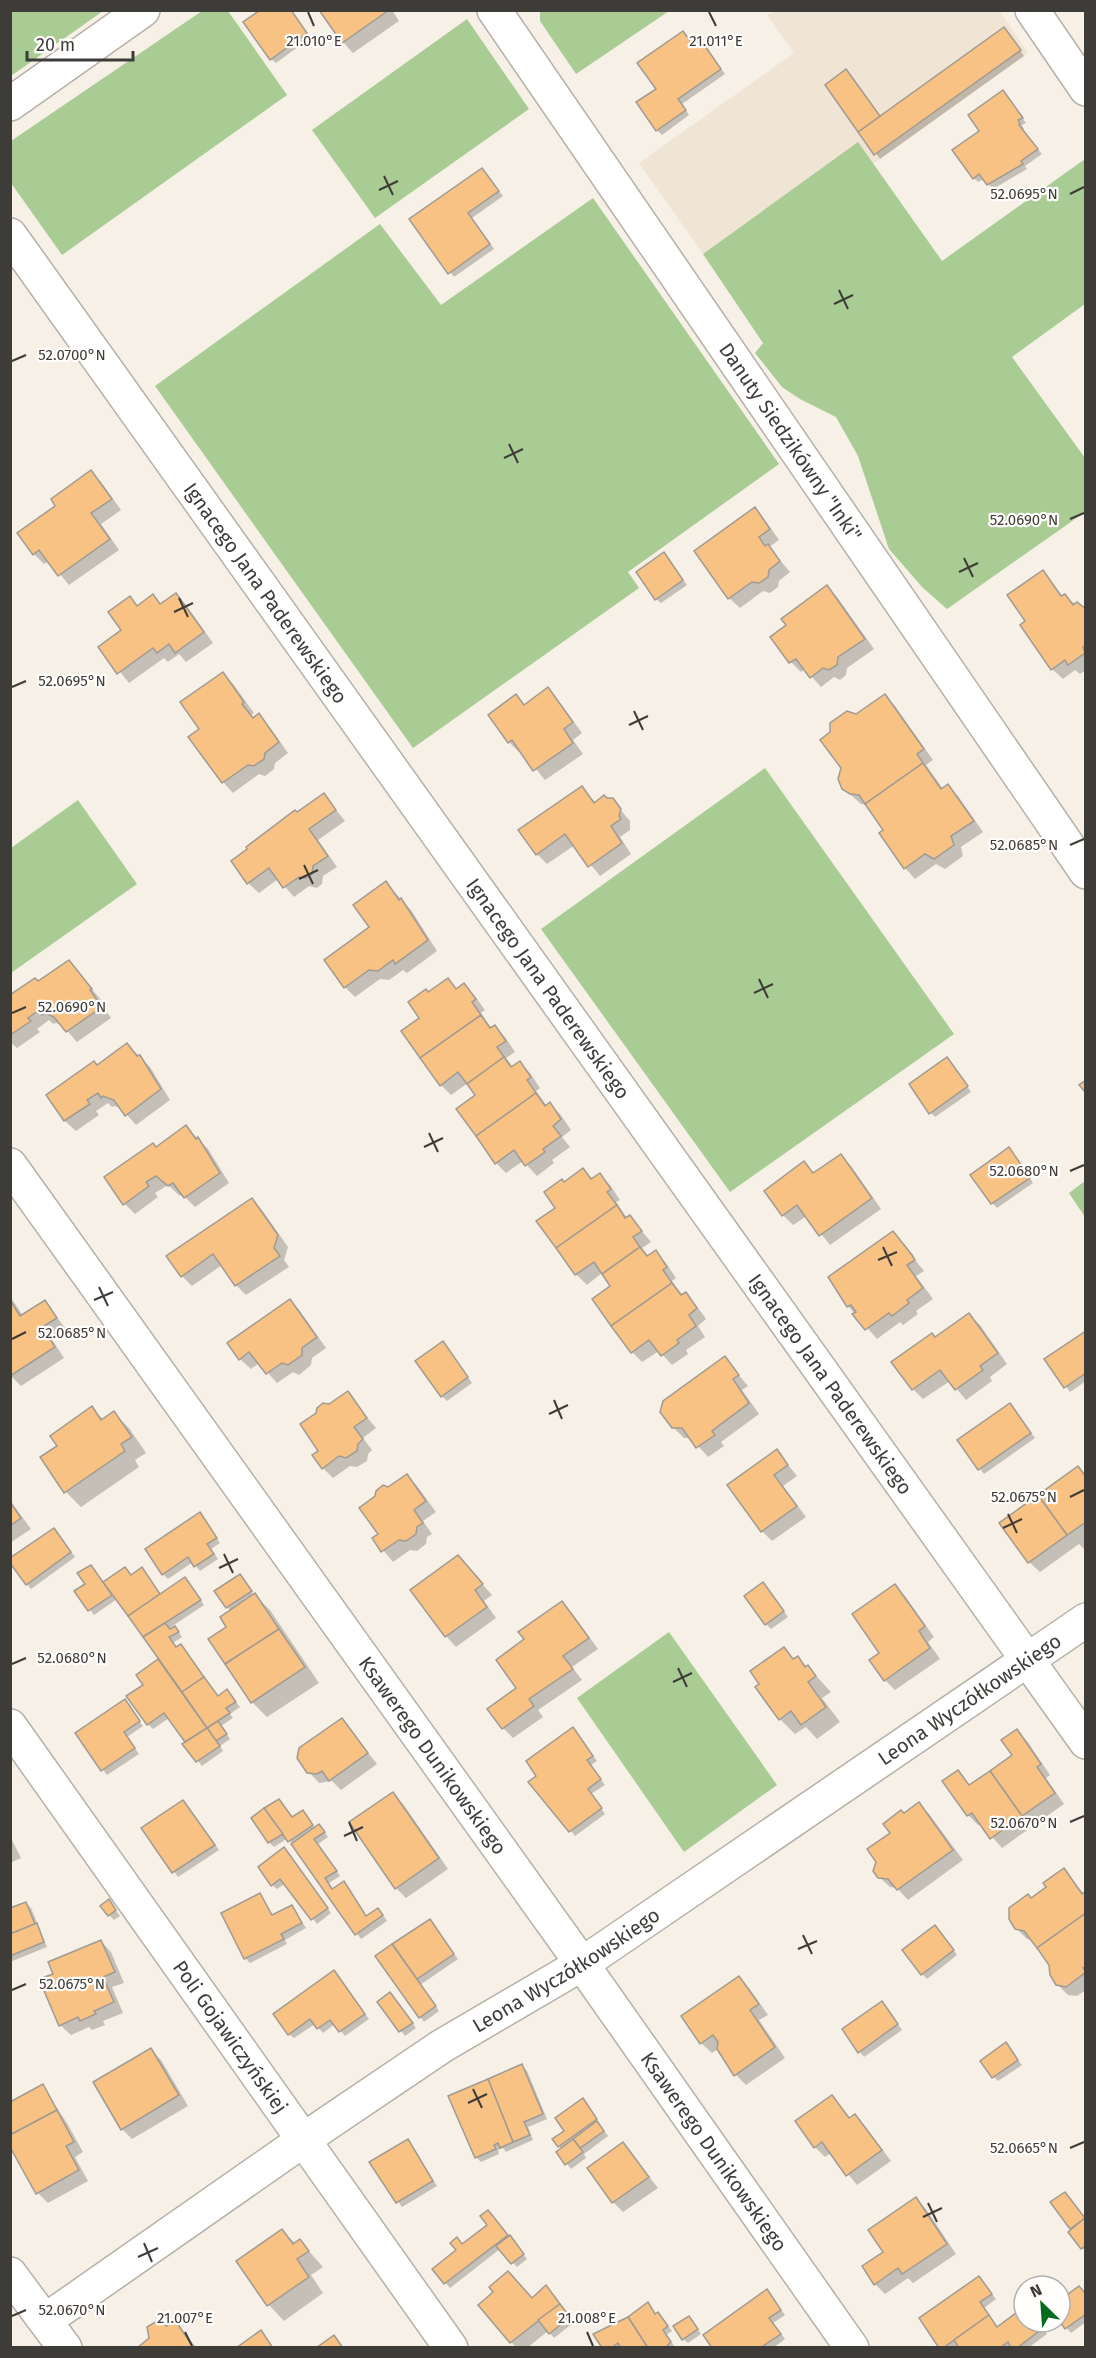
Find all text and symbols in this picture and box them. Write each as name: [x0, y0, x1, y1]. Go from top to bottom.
scale bar: [27, 24, 134, 62]
text: 21.010°E: [286, 32, 342, 50]
text: 21.011°E: [689, 32, 743, 50]
text: 20 m: [36, 34, 75, 56]
text: 52.0695°N: [990, 185, 1058, 203]
street label: Danuty Siedzikówny "Inki": [714, 338, 867, 546]
text: 52.0700°N: [38, 346, 106, 364]
street label: Ignacego Jana Paderewskiego: [179, 478, 353, 708]
text: 52.0690°N: [990, 511, 1058, 529]
text: 52.0695°N: [38, 672, 106, 690]
text: 52.0685°N: [990, 836, 1058, 854]
street label: Ignacego Jana Paderewskiego: [461, 874, 635, 1104]
text: 52.0690°N: [38, 998, 106, 1016]
text: 52.0680°N: [989, 1162, 1059, 1180]
street label: Ignacego Jana Paderewskiego: [744, 1269, 917, 1499]
text: 52.0685°N: [38, 1324, 106, 1342]
text: 52.0675°N: [991, 1488, 1057, 1506]
street label: Leona Wyczółkowskiego: [873, 1629, 1066, 1770]
text: 52.0680°N: [37, 1649, 107, 1667]
street label: Ksawerego Dunikowskiego: [354, 1652, 512, 1859]
text: 52.0670°N: [990, 1814, 1058, 1832]
street label: Leona Wyczółkowskiego: [468, 1903, 664, 2038]
street label: Poli Gojawiczyńskiej: [168, 1956, 293, 2118]
text: 52.0675°N: [39, 1975, 105, 1993]
street label: Ksawerego Dunikowskiego: [636, 2047, 792, 2256]
text: 52.0665°N: [990, 2139, 1058, 2157]
north arrow: [1012, 2274, 1072, 2334]
text: N: [1027, 2280, 1045, 2302]
text: 52.0670°N: [38, 2301, 106, 2319]
text: 21.007°E: [157, 2309, 213, 2327]
text: 21.008°E: [558, 2309, 616, 2327]

